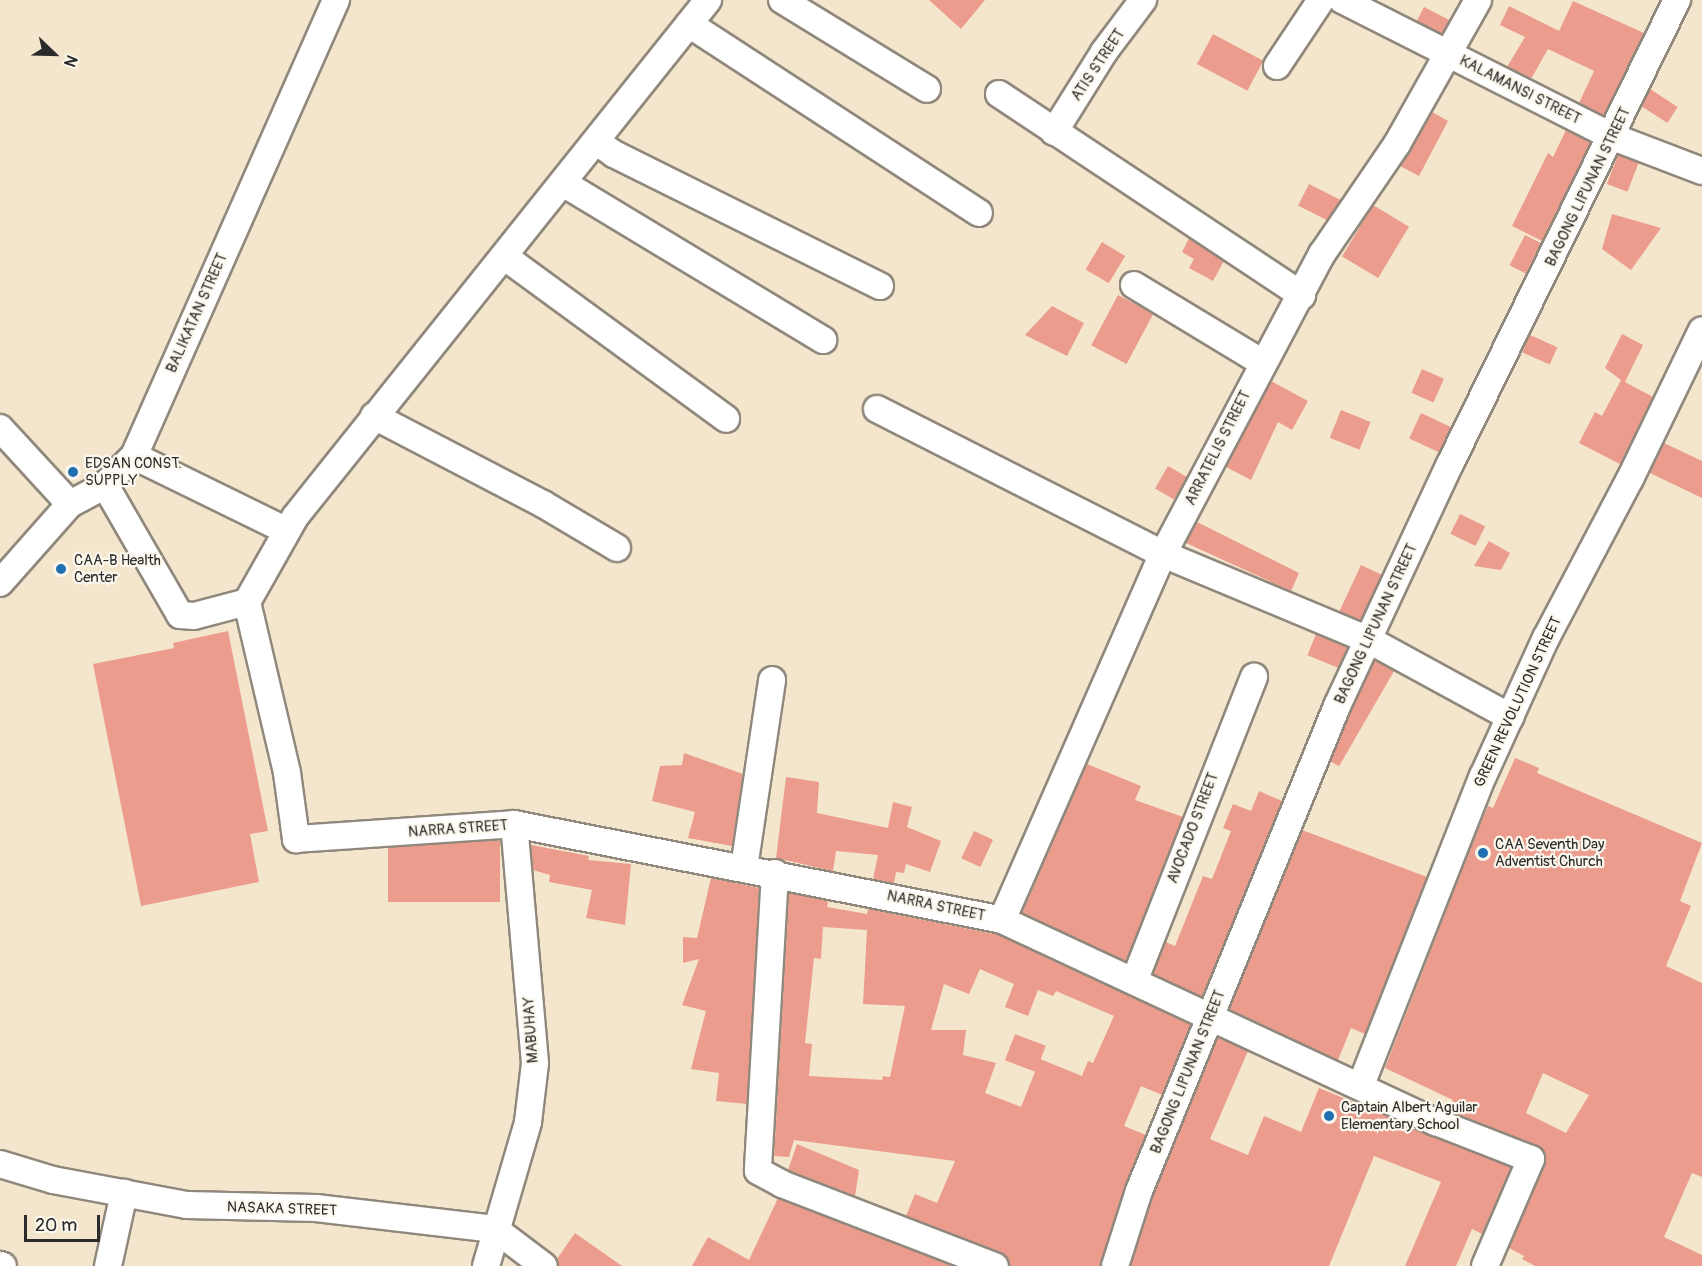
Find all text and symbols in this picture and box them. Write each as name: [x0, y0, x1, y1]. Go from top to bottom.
north arrow: [24, 24, 84, 84]
street label: ATIS STREET: [1067, 26, 1129, 104]
text: N: [59, 52, 82, 70]
street label: KALAMANSI STREET: [1456, 52, 1584, 128]
street label: BAGONG LIPUNAN STREET: [1542, 104, 1634, 270]
street label: BALIKATAN STREET: [163, 250, 231, 376]
street label: ARRATELIS STREET: [1181, 388, 1255, 508]
place label: EDSAN CONST. SUPPLY: [85, 454, 182, 489]
marker: EDSAN CONST. SUPPLY: [66, 465, 80, 479]
street label: BAGONG LIPUNAN STREET: [1331, 541, 1421, 707]
place label: CAA-B Health Center: [74, 551, 161, 586]
marker: CAA-B Health Center: [52, 560, 70, 578]
street label: GREEN REVOLUTION STREET: [1470, 614, 1566, 790]
street label: AVOCADO STREET: [1164, 770, 1222, 886]
street label: NARRA STREET: [408, 817, 508, 841]
place label: CAA Seventh Day Adventist Church: [1495, 835, 1604, 870]
marker: CAA Seventh Day Adventist Church: [1476, 846, 1490, 860]
street label: NARRA STREET: [885, 887, 987, 925]
street label: BAGONG LIPUNAN STREET: [1147, 988, 1229, 1156]
street label: MABUHAY: [520, 996, 542, 1064]
place label: Captain Albert Aguilar Elementary School: [1341, 1098, 1478, 1133]
marker: Captain Albert Aguilar Elementary School: [1322, 1109, 1336, 1123]
street label: NASAKA STREET: [227, 1198, 337, 1220]
scale bar: [27, 1203, 104, 1241]
text: 20 m: [35, 1214, 77, 1237]

